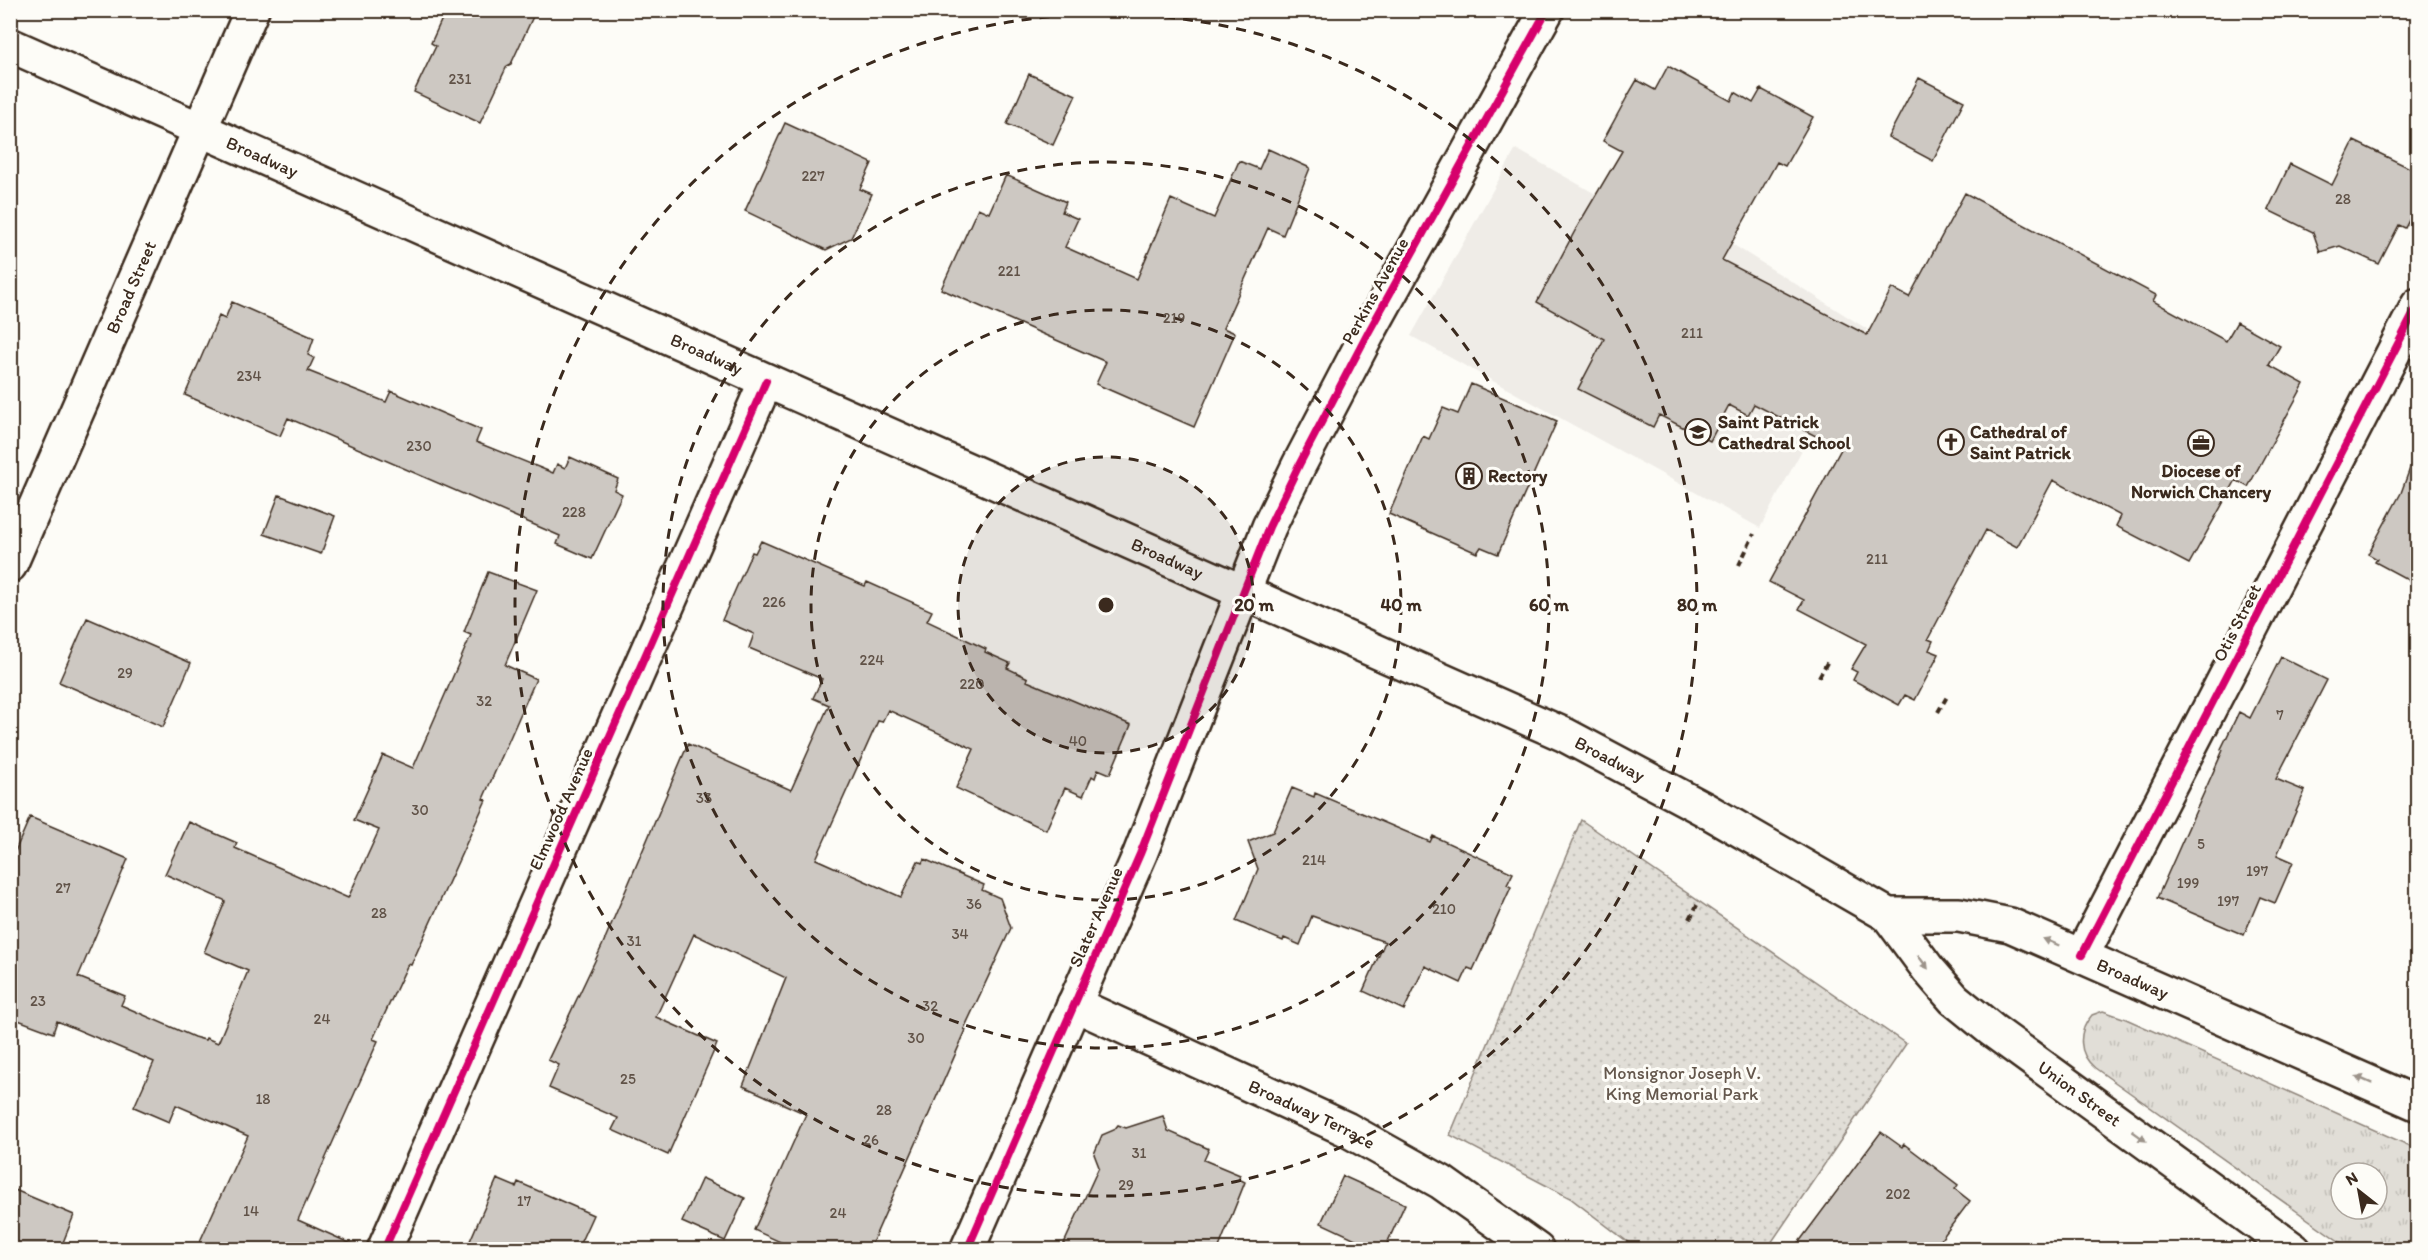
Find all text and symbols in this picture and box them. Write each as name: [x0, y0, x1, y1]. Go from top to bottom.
house number: 231: [448, 70, 472, 88]
street label: Broadway: [223, 131, 302, 183]
house number: 227: [801, 167, 825, 185]
house number: 28: [2335, 190, 2351, 208]
street label: Perkins Avenue: [1337, 234, 1413, 348]
street label: Broad Street: [101, 237, 161, 337]
house number: 221: [998, 262, 1020, 280]
house number: 219: [1163, 309, 1185, 327]
house number: 211: [1681, 324, 1703, 342]
street label: Broadway: [667, 328, 746, 380]
house number: 234: [236, 367, 262, 385]
place label: Saint Patrick Cathedral School: [1718, 411, 1851, 454]
school or university icon: Saint Patrick Cathedral School: [1683, 417, 1713, 447]
place label: Cathedral of Saint Patrick: [1970, 421, 2071, 464]
church icon: Cathedral of Saint Patrick: [1936, 427, 1966, 457]
office icon: Diocese of Norwich Chancery: [2186, 428, 2216, 458]
house number: 230: [406, 437, 432, 455]
place label: Diocese of Norwich Chancery: [2131, 460, 2272, 503]
building icon: Rectory: [1454, 461, 1484, 491]
place label: Rectory: [1488, 465, 1548, 487]
house number: 228: [562, 503, 586, 521]
street label: Broadway: [1128, 533, 1207, 584]
house number: 211: [1866, 550, 1888, 568]
street label: Otis Street: [2208, 580, 2266, 666]
house number: 226: [762, 593, 786, 611]
text: 20 m: [1234, 594, 1275, 616]
text: 40 m: [1380, 594, 1422, 616]
text: 60 m: [1529, 594, 1570, 616]
text: 80 m: [1677, 594, 1718, 616]
centre of rings: [1096, 595, 1116, 615]
house number: 224: [860, 651, 884, 669]
house number: 29: [117, 664, 133, 682]
house number: 220: [959, 675, 985, 693]
house number: 32: [476, 692, 492, 710]
house number: 7: [2276, 706, 2284, 724]
street label: Broadway: [1571, 731, 1649, 787]
house number: 40: [1069, 732, 1087, 750]
street label: Elmwood Avenue: [524, 745, 598, 873]
house number: 33: [696, 789, 712, 807]
house number: 30: [411, 801, 429, 819]
house number: 5: [2197, 835, 2205, 853]
house number: 214: [1302, 851, 1326, 869]
house number: 197: [2246, 862, 2269, 880]
street label: Slater Avenue: [1064, 863, 1128, 971]
house number: 199: [2177, 874, 2199, 892]
house number: 27: [55, 879, 71, 897]
house number: 197: [2217, 892, 2240, 910]
house number: 36: [966, 895, 982, 913]
house number: 210: [1432, 900, 1456, 918]
house number: 28: [371, 904, 387, 922]
house number: 34: [951, 925, 969, 943]
house number: 31: [626, 932, 642, 950]
one-way arrow: [2042, 937, 2060, 947]
street label: Broadway: [2093, 953, 2173, 1005]
one-way arrow: [1916, 954, 1928, 969]
house number: 23: [30, 992, 46, 1010]
house number: 32: [922, 997, 938, 1015]
house number: 24: [314, 1010, 330, 1028]
house number: 30: [907, 1029, 925, 1047]
street label: Union Street: [2033, 1056, 2125, 1131]
park label: Monsignor Joseph V. King Memorial Park: [1603, 1062, 1761, 1105]
house number: 25: [620, 1070, 636, 1088]
street label: Broadway Terrace: [1245, 1075, 1379, 1154]
one-way arrow: [2355, 1075, 2373, 1084]
house number: 18: [255, 1090, 271, 1108]
house number: 28: [876, 1101, 892, 1119]
one-way arrow: [2131, 1130, 2146, 1142]
house number: 26: [863, 1131, 879, 1149]
house number: 31: [1131, 1144, 1147, 1162]
north arrow: [2329, 1161, 2389, 1221]
text: N: [2342, 1168, 2361, 1189]
house number: 29: [1118, 1176, 1134, 1194]
house number: 202: [1885, 1185, 1911, 1203]
house number: 17: [517, 1192, 532, 1210]
house number: 14: [243, 1202, 259, 1220]
house number: 24: [830, 1204, 846, 1222]

